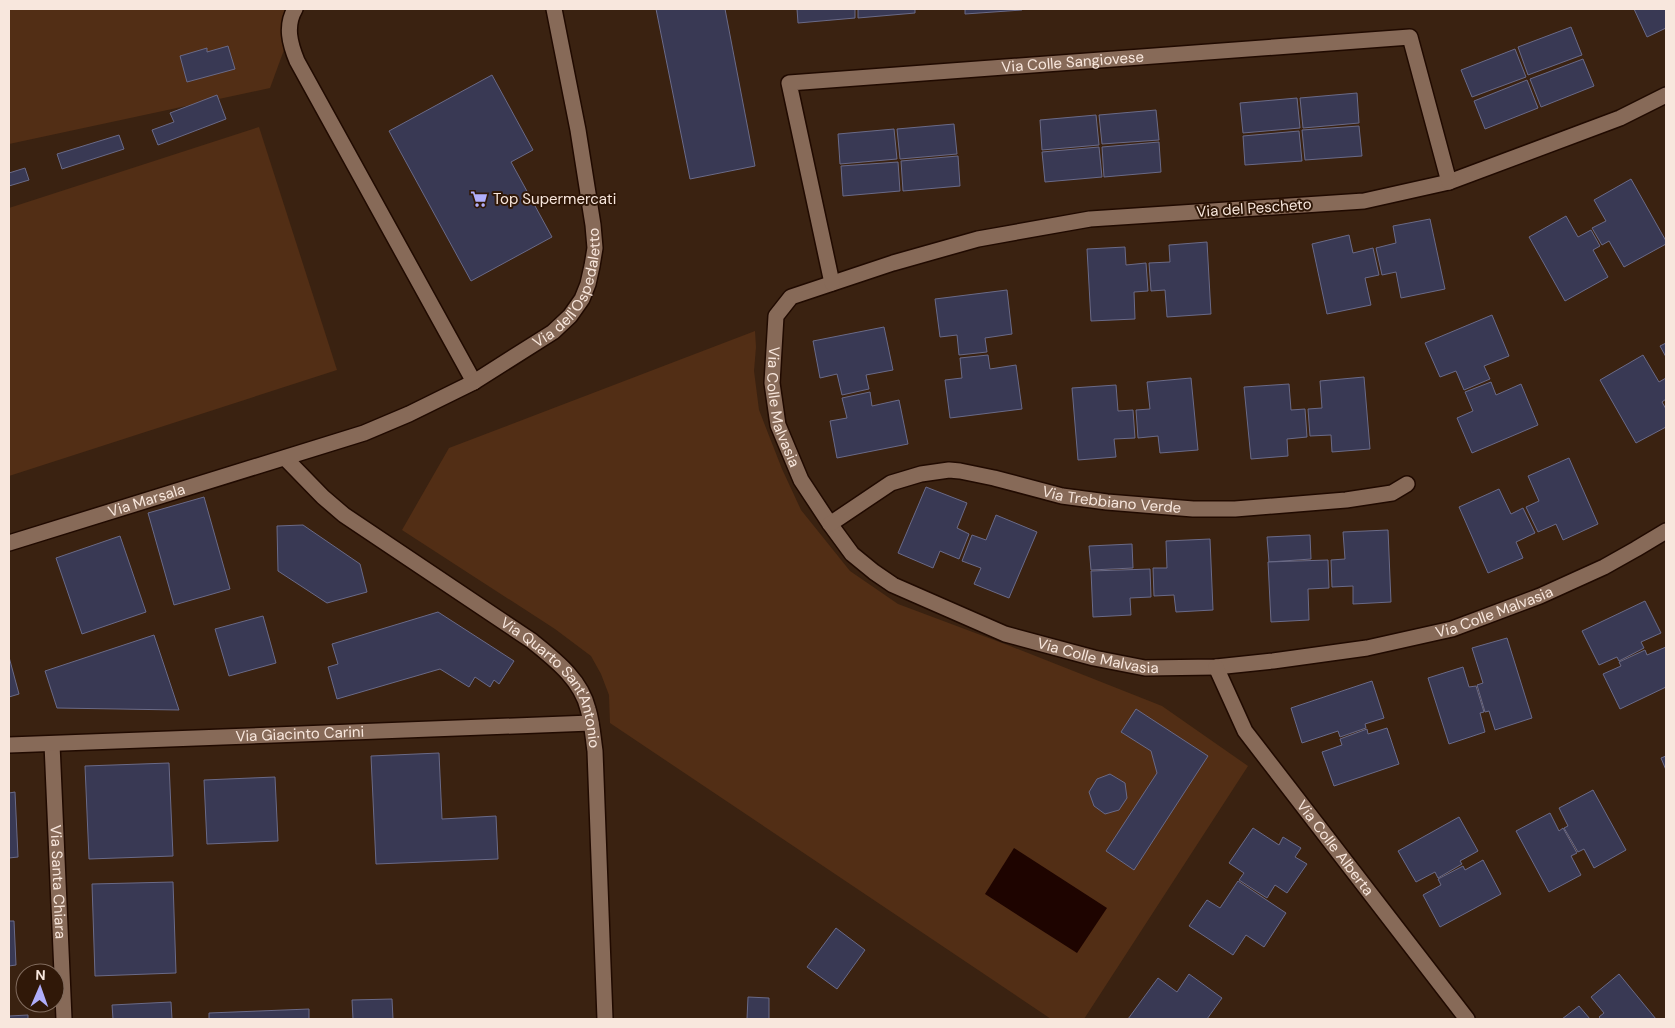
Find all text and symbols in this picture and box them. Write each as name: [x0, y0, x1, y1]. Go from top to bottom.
street label: Via Colle Sangiovese: [1001, 47, 1145, 77]
supermarket icon: Top Supermercati: [469, 189, 489, 209]
place label: Top Supermercati: [493, 189, 616, 209]
street label: Via del Pescheto: [1196, 194, 1312, 222]
street label: Via dell'Ospedaletto: [529, 227, 605, 352]
street label: Via Colle Malvasia: [762, 346, 805, 470]
street label: Via Marsala: [106, 479, 187, 522]
street label: Via Trebbiano Verde: [1040, 481, 1182, 518]
street label: Via Colle Malvasia: [1434, 581, 1556, 642]
street label: Via Quarto Sant'Antonio: [496, 613, 605, 749]
street label: Via Colle Malvasia: [1035, 633, 1159, 678]
street label: Via Giacinto Carini: [235, 722, 364, 746]
street label: Via Colle Alberta: [1292, 796, 1378, 900]
street label: Via Santa Chiara: [46, 824, 70, 939]
north arrow: [15, 963, 65, 1013]
text: N: [35, 966, 46, 984]

